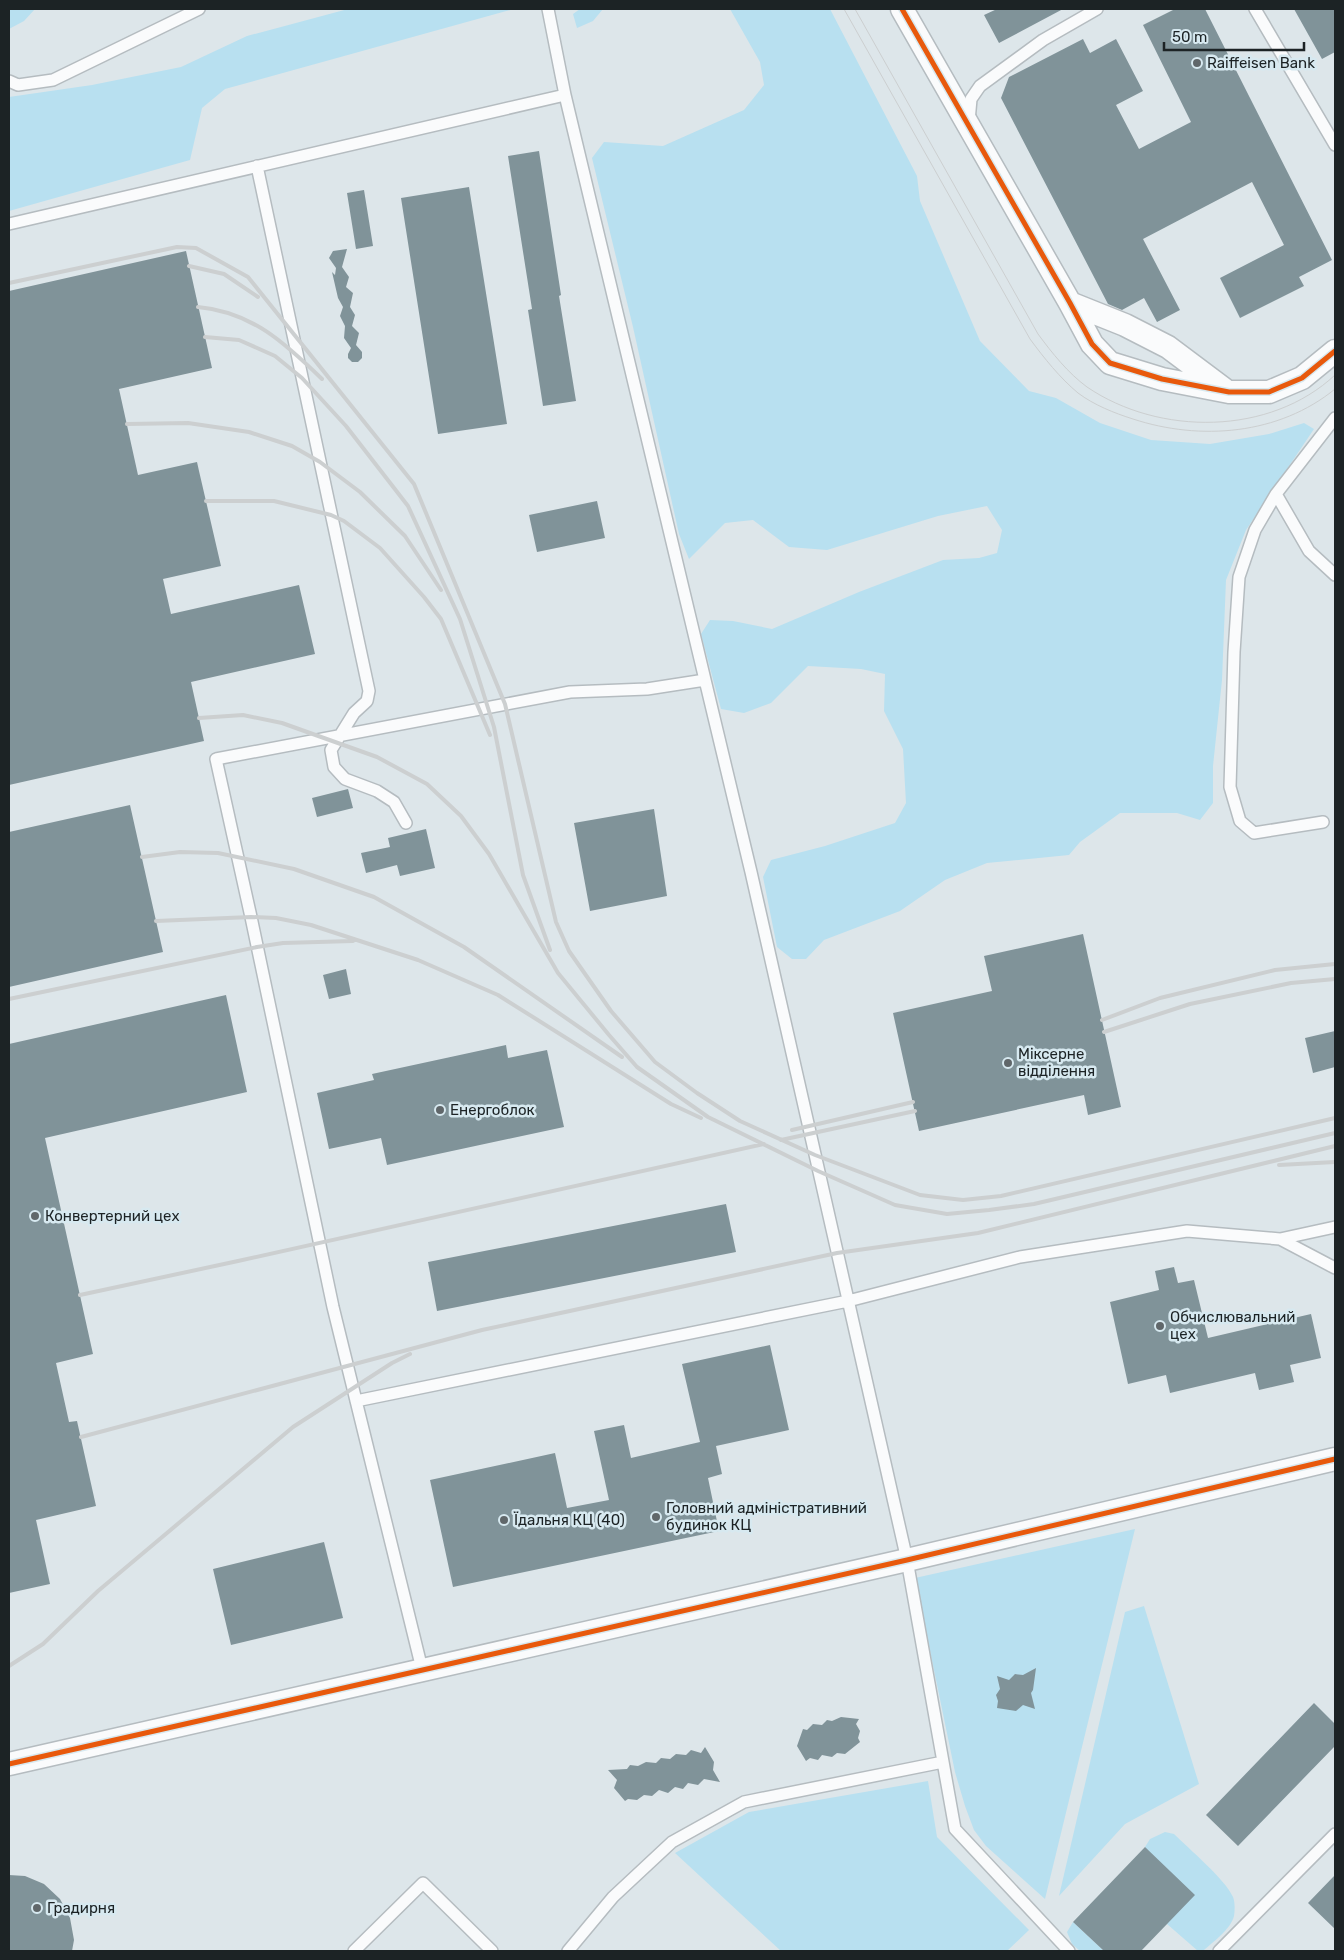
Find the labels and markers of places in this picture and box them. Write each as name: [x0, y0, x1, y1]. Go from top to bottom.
place label: Raiffeisen Bank: [1207, 54, 1315, 72]
marker: Raiffeisen Bank: [1191, 57, 1203, 69]
place label: Міксерне відділення: [1018, 1045, 1095, 1080]
marker: Міксерне відділення: [1002, 1057, 1014, 1069]
place label: Енергоблок: [450, 1101, 535, 1119]
marker: Енергоблок: [434, 1104, 446, 1116]
place label: Конвертерний цех: [45, 1207, 180, 1225]
marker: Конвертерний цех: [29, 1210, 41, 1222]
place label: Обчислювальний цех: [1170, 1308, 1296, 1343]
marker: Обчислювальний цех: [1154, 1320, 1166, 1332]
place label: Головний адміністративний будинок КЦ: [666, 1499, 867, 1534]
place label: Їдальня КЦ (40): [514, 1511, 625, 1529]
marker: Головний адміністративний будинок КЦ: [650, 1511, 662, 1523]
marker: Їдальня КЦ (40): [498, 1514, 510, 1526]
place label: Градирня: [47, 1899, 115, 1917]
marker: Градирня: [31, 1902, 43, 1914]

